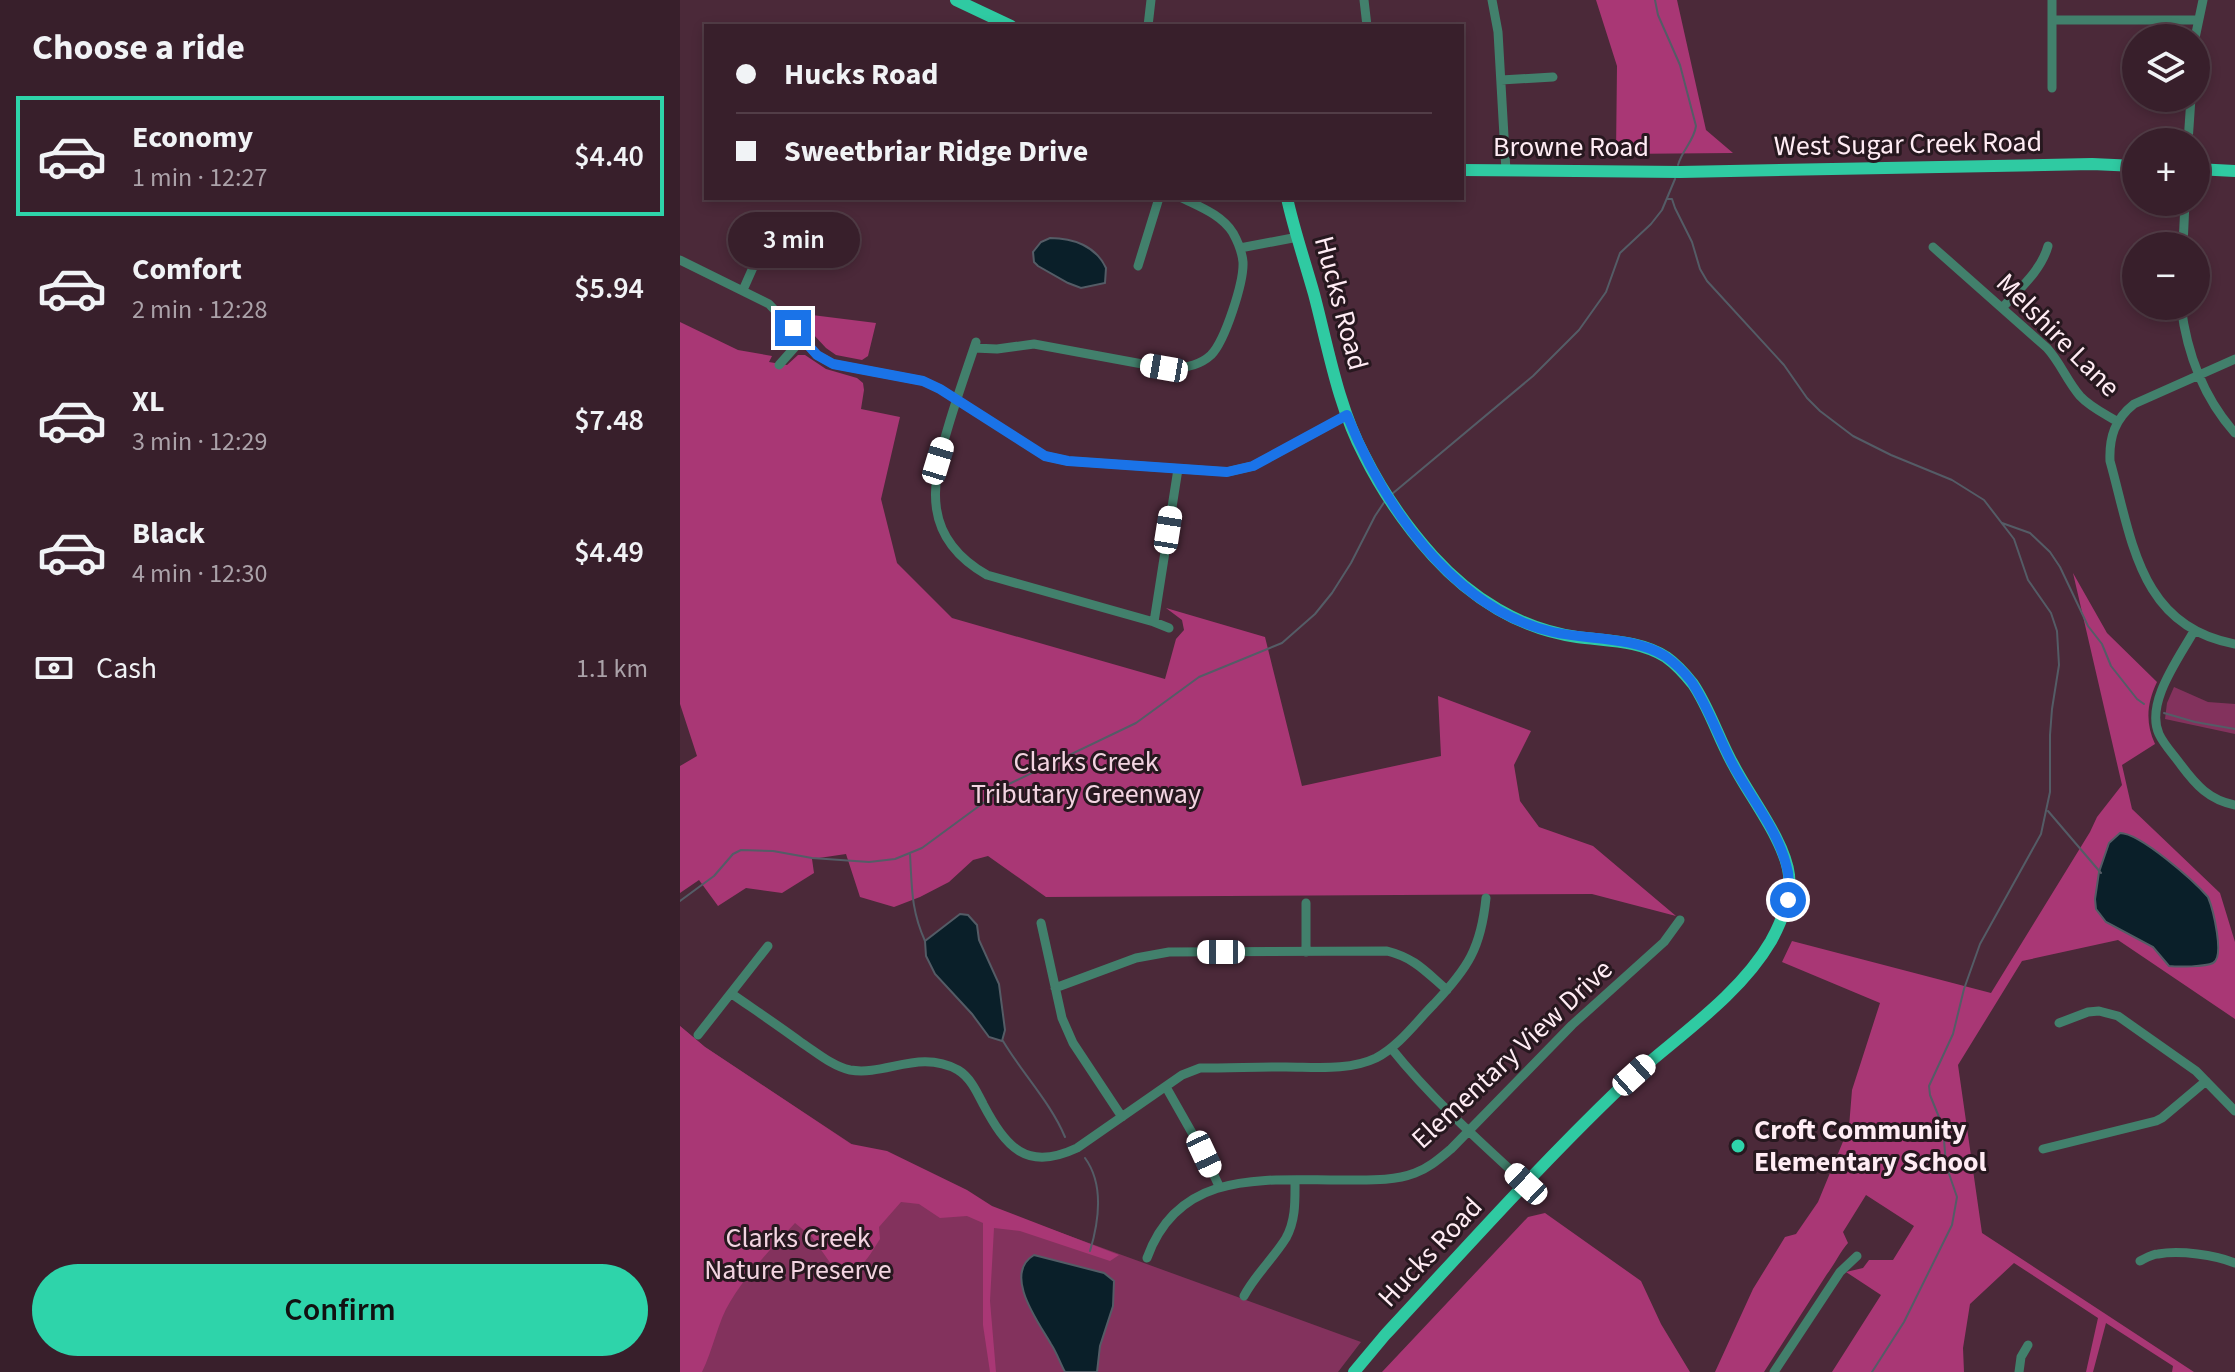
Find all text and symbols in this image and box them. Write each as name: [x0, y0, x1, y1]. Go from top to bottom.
text: Choose a ride: [32, 22, 245, 73]
map controls: [2122, 24, 2210, 320]
button: layers: [2122, 24, 2210, 112]
text: Hucks Road: [784, 53, 938, 96]
text: Economy: [132, 116, 253, 159]
icon: car: [36, 120, 108, 192]
street label: West Sugar Creek Road: [1774, 122, 2042, 166]
street label: Browne Road: [1493, 127, 1649, 167]
button: +: [2122, 128, 2210, 216]
text: Sweetbriar Ridge Drive: [784, 130, 1088, 173]
text: $4.40: [574, 135, 644, 178]
text: 1 min · 12:27: [132, 159, 267, 196]
callout: 3 min: [727, 212, 859, 268]
text: 3 min: [763, 221, 825, 258]
street label: Hucks Road: [1304, 231, 1378, 375]
button: −: [2122, 232, 2210, 320]
text: Comfort: [132, 248, 242, 291]
icon: car: [36, 252, 108, 324]
street label: Melshire Lane: [1987, 264, 2129, 406]
text: $5.94: [574, 267, 644, 310]
text: 2 min · 12:28: [132, 291, 267, 328]
route end: [775, 310, 811, 346]
car: [1138, 352, 1190, 384]
text: XL: [132, 380, 165, 423]
icon: car: [36, 384, 108, 456]
text: $7.48: [574, 399, 644, 442]
text: 3 min · 12:29: [132, 423, 267, 460]
car: [920, 435, 956, 487]
car: [1152, 504, 1184, 556]
text: Black: [132, 512, 205, 555]
icon: car: [36, 516, 108, 588]
text: $4.49: [574, 531, 644, 574]
text: 4 min · 12:30: [132, 555, 267, 592]
icon: cash: [32, 646, 76, 690]
text: Cash: [96, 647, 157, 690]
text: 1.1 km: [576, 650, 648, 687]
park label: Clarks Creek Tributary Greenway: [971, 742, 1201, 814]
route start: [1770, 882, 1806, 918]
car: [1197, 940, 1245, 964]
street label: Elementary View Drive: [1403, 950, 1621, 1158]
car: [1608, 1050, 1660, 1100]
place label: Croft Community Elementary School: [1754, 1110, 1987, 1182]
car: [1183, 1127, 1225, 1181]
marker: Croft Community Elementary School: [1729, 1137, 1747, 1155]
car: [1500, 1159, 1552, 1209]
street label: Hucks Road: [1368, 1188, 1492, 1316]
park label: Clarks Creek Nature Preserve: [704, 1218, 892, 1290]
button: Confirm: [32, 1264, 648, 1356]

